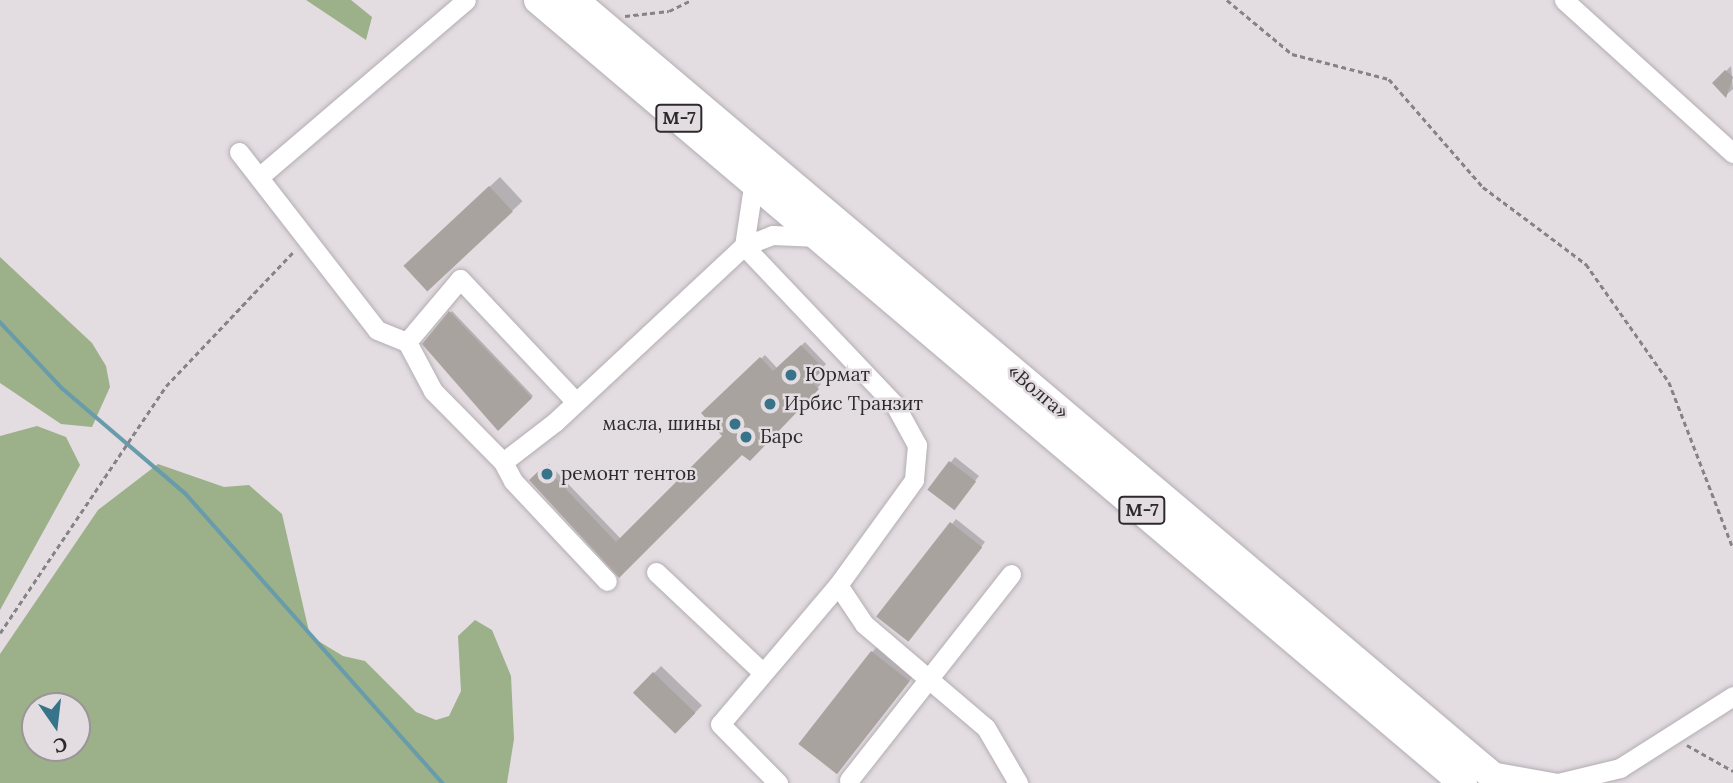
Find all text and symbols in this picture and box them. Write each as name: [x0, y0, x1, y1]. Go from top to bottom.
road number: М-7: [654, 104, 704, 132]
street label: «Волга»: [1003, 360, 1073, 424]
place label: Юрмат: [805, 364, 870, 386]
marker: Юрмат: [783, 367, 799, 383]
place label: Ирбис Транзит: [784, 393, 923, 415]
marker: Ирбис Транзит: [762, 396, 778, 412]
place label: масла, шины: [603, 413, 721, 435]
marker: масла, шины: [727, 416, 743, 432]
place label: Барс: [760, 426, 803, 448]
marker: Барс: [738, 429, 754, 445]
place label: ремонт тентов: [561, 463, 696, 485]
marker: ремонт тентов: [539, 466, 555, 482]
road number: М-7: [1118, 496, 1166, 524]
north arrow: [21, 692, 91, 762]
text: С: [51, 732, 70, 759]

